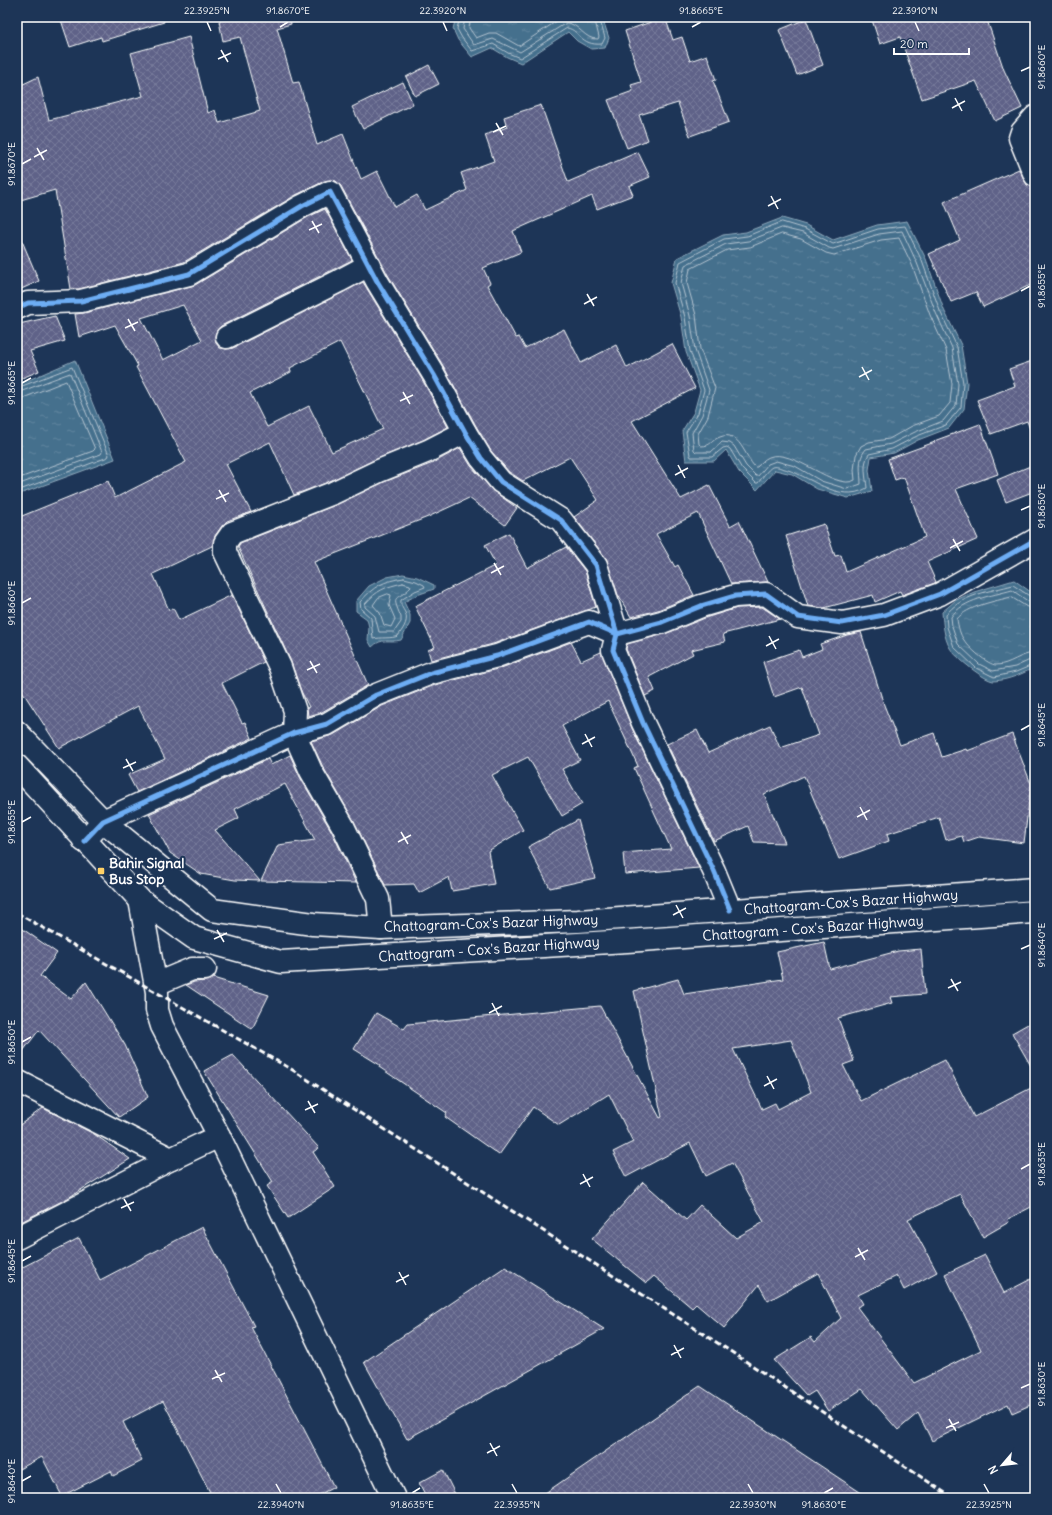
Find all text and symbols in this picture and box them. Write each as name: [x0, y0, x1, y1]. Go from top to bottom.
text: 22.3925°N: [184, 4, 230, 17]
text: 91.8670°E: [266, 4, 310, 17]
text: 22.3920°N: [420, 4, 466, 17]
text: 91.8665°E: [679, 4, 723, 17]
text: 22.3910°N: [892, 4, 938, 17]
scale bar: [894, 30, 969, 56]
text: 20 m: [900, 36, 928, 51]
text: 91.8660°E: [1035, 44, 1048, 89]
text: 91.8670°E: [5, 142, 18, 186]
text: 91.8655°E: [1035, 264, 1048, 308]
text: 91.8665°E: [5, 361, 18, 405]
text: 91.8650°E: [1035, 483, 1048, 528]
text: 91.8660°E: [5, 580, 18, 625]
text: 91.8645°E: [1035, 703, 1048, 747]
text: 91.8655°E: [5, 800, 18, 844]
place label: Bahir Signal Bus Stop: [109, 854, 184, 888]
marker: Bahir Signal Bus Stop: [96, 866, 106, 876]
street label: Chattogram-Cox's Bazar Highway: [743, 886, 959, 918]
street label: Chattogram-Cox's Bazar Highway: [383, 910, 599, 936]
street label: Chattogram - Cox's Bazar Highway: [702, 911, 924, 945]
text: 91.8640°E: [1035, 922, 1048, 967]
street label: Chattogram - Cox's Bazar Highway: [378, 932, 600, 966]
text: 91.8650°E: [5, 1019, 18, 1064]
text: 91.8635°E: [1035, 1142, 1048, 1186]
text: 91.8645°E: [5, 1239, 18, 1283]
text: 91.8630°E: [1035, 1361, 1048, 1406]
north arrow: [982, 1445, 1022, 1485]
text: 91.8640°E: [5, 1458, 18, 1503]
text: N: [985, 1463, 1001, 1476]
text: 22.3940°N: [257, 1498, 305, 1511]
text: 91.8635°E: [390, 1498, 434, 1511]
text: 22.3935°N: [494, 1498, 540, 1511]
text: 22.3930°N: [730, 1498, 776, 1511]
text: 91.8630°E: [802, 1498, 847, 1511]
text: 22.3925°N: [966, 1498, 1012, 1511]

